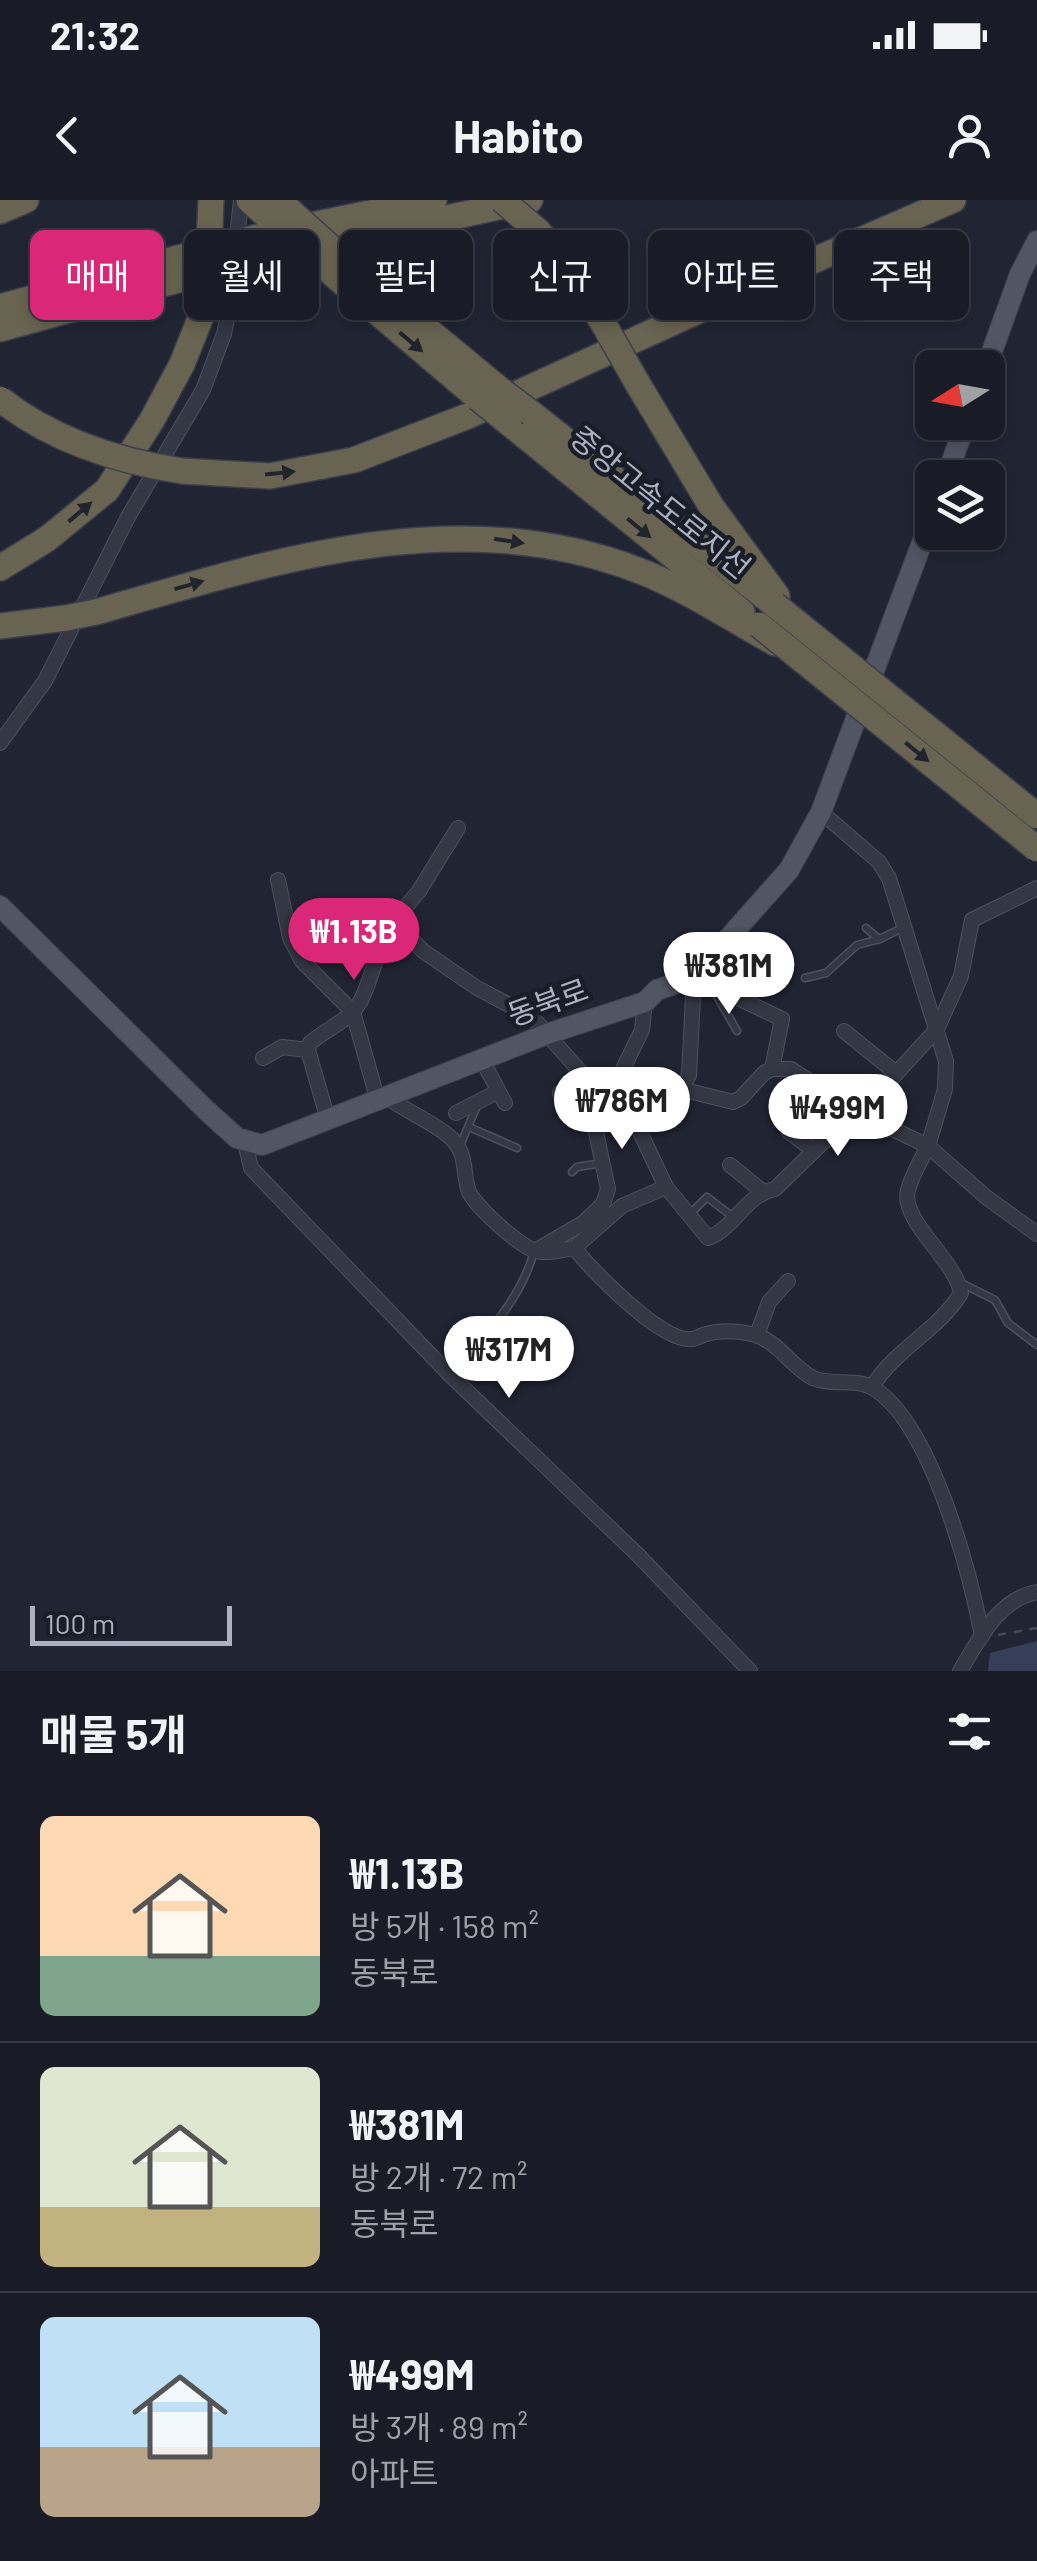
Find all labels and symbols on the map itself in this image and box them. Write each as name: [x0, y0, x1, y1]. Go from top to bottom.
one-way arrow: [398, 331, 423, 352]
north arrow: [915, 350, 1005, 440]
street label: 중앙고속도로지선: [564, 418, 758, 585]
one-way arrow: [264, 465, 296, 481]
one-way arrow: [67, 502, 92, 523]
one-way arrow: [626, 517, 652, 538]
one-way arrow: [494, 533, 525, 549]
one-way arrow: [175, 577, 205, 592]
one-way arrow: [904, 741, 929, 762]
pin: ₩1.13B: [273, 898, 435, 983]
pin: ₩381M: [659, 932, 799, 1017]
street label: 동북로: [502, 970, 592, 1032]
pin: ₩786M: [552, 1067, 692, 1152]
pin: ₩499M: [768, 1074, 908, 1159]
pin: ₩317M: [439, 1316, 579, 1401]
scale bar: [30, 1601, 232, 1646]

